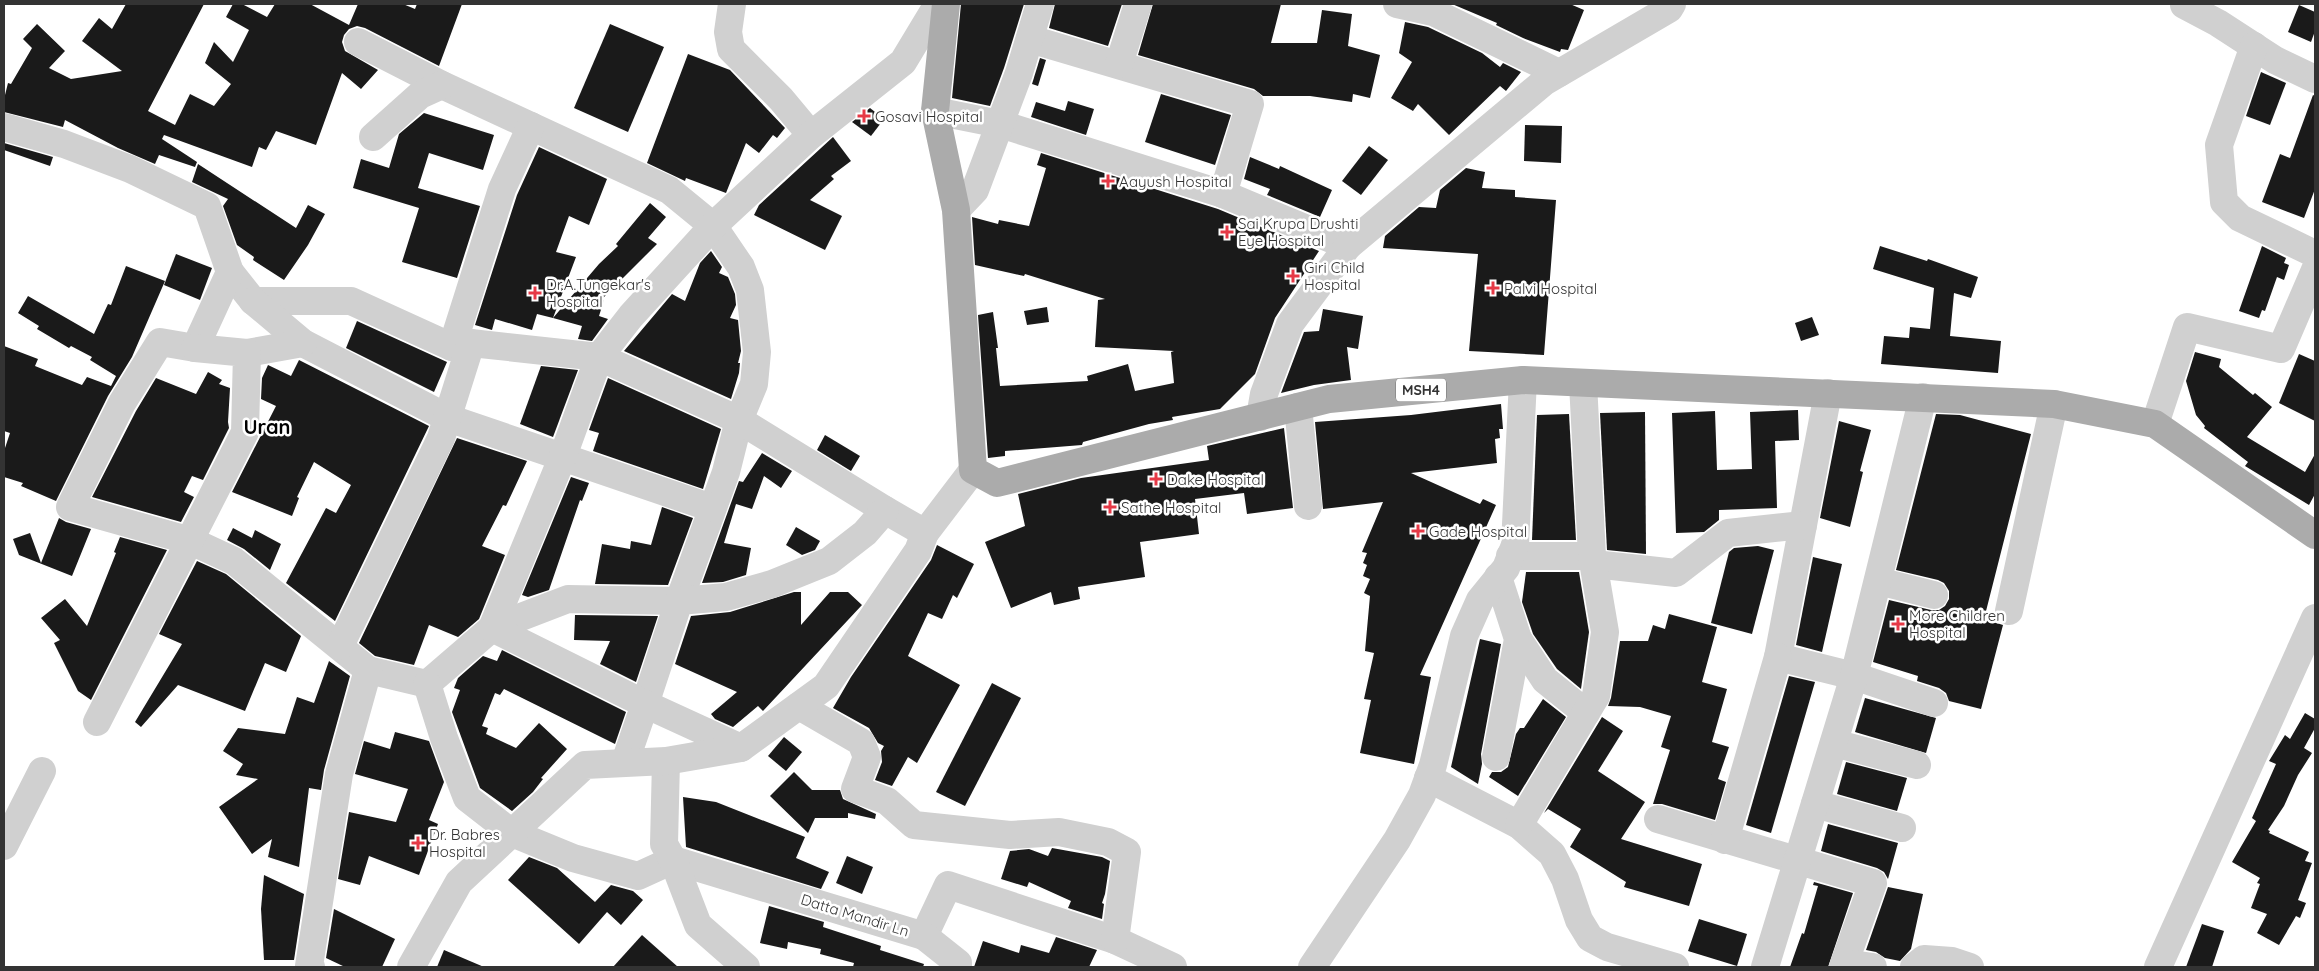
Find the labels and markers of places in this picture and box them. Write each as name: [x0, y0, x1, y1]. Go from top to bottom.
place label: Gosavi Hospital: [875, 107, 983, 126]
marker: Gosavi Hospital: [857, 109, 871, 123]
place label: Aayush Hospital: [1119, 172, 1232, 191]
marker: Aayush Hospital: [1101, 174, 1115, 188]
place label: Sai Krupa Drushti Eye Hospital: [1238, 214, 1358, 250]
marker: Sai Krupa Drushti Eye Hospital: [1220, 225, 1234, 239]
place label: Giri Child Hospital: [1304, 258, 1365, 294]
marker: Giri Child Hospital: [1286, 269, 1300, 283]
place label: Dr.A.Tungekar's Hospital: [546, 275, 651, 311]
place label: Palvi Hospital: [1504, 279, 1597, 298]
marker: Palvi Hospital: [1486, 281, 1500, 295]
marker: Dr.A.Tungekar's Hospital: [528, 286, 542, 300]
place label: Dake Hospital: [1167, 470, 1264, 489]
marker: Dake Hospital: [1149, 472, 1163, 486]
place label: Sathe Hospital: [1121, 498, 1222, 517]
marker: Sathe Hospital: [1103, 500, 1117, 514]
place label: Gade Hospital: [1429, 522, 1527, 541]
marker: Gade Hospital: [1411, 524, 1425, 538]
place label: More Children Hospital: [1909, 606, 2005, 642]
marker: More Children Hospital: [1891, 617, 1905, 631]
place label: Dr. Babres Hospital: [429, 825, 500, 861]
marker: Dr. Babres Hospital: [411, 836, 425, 850]

